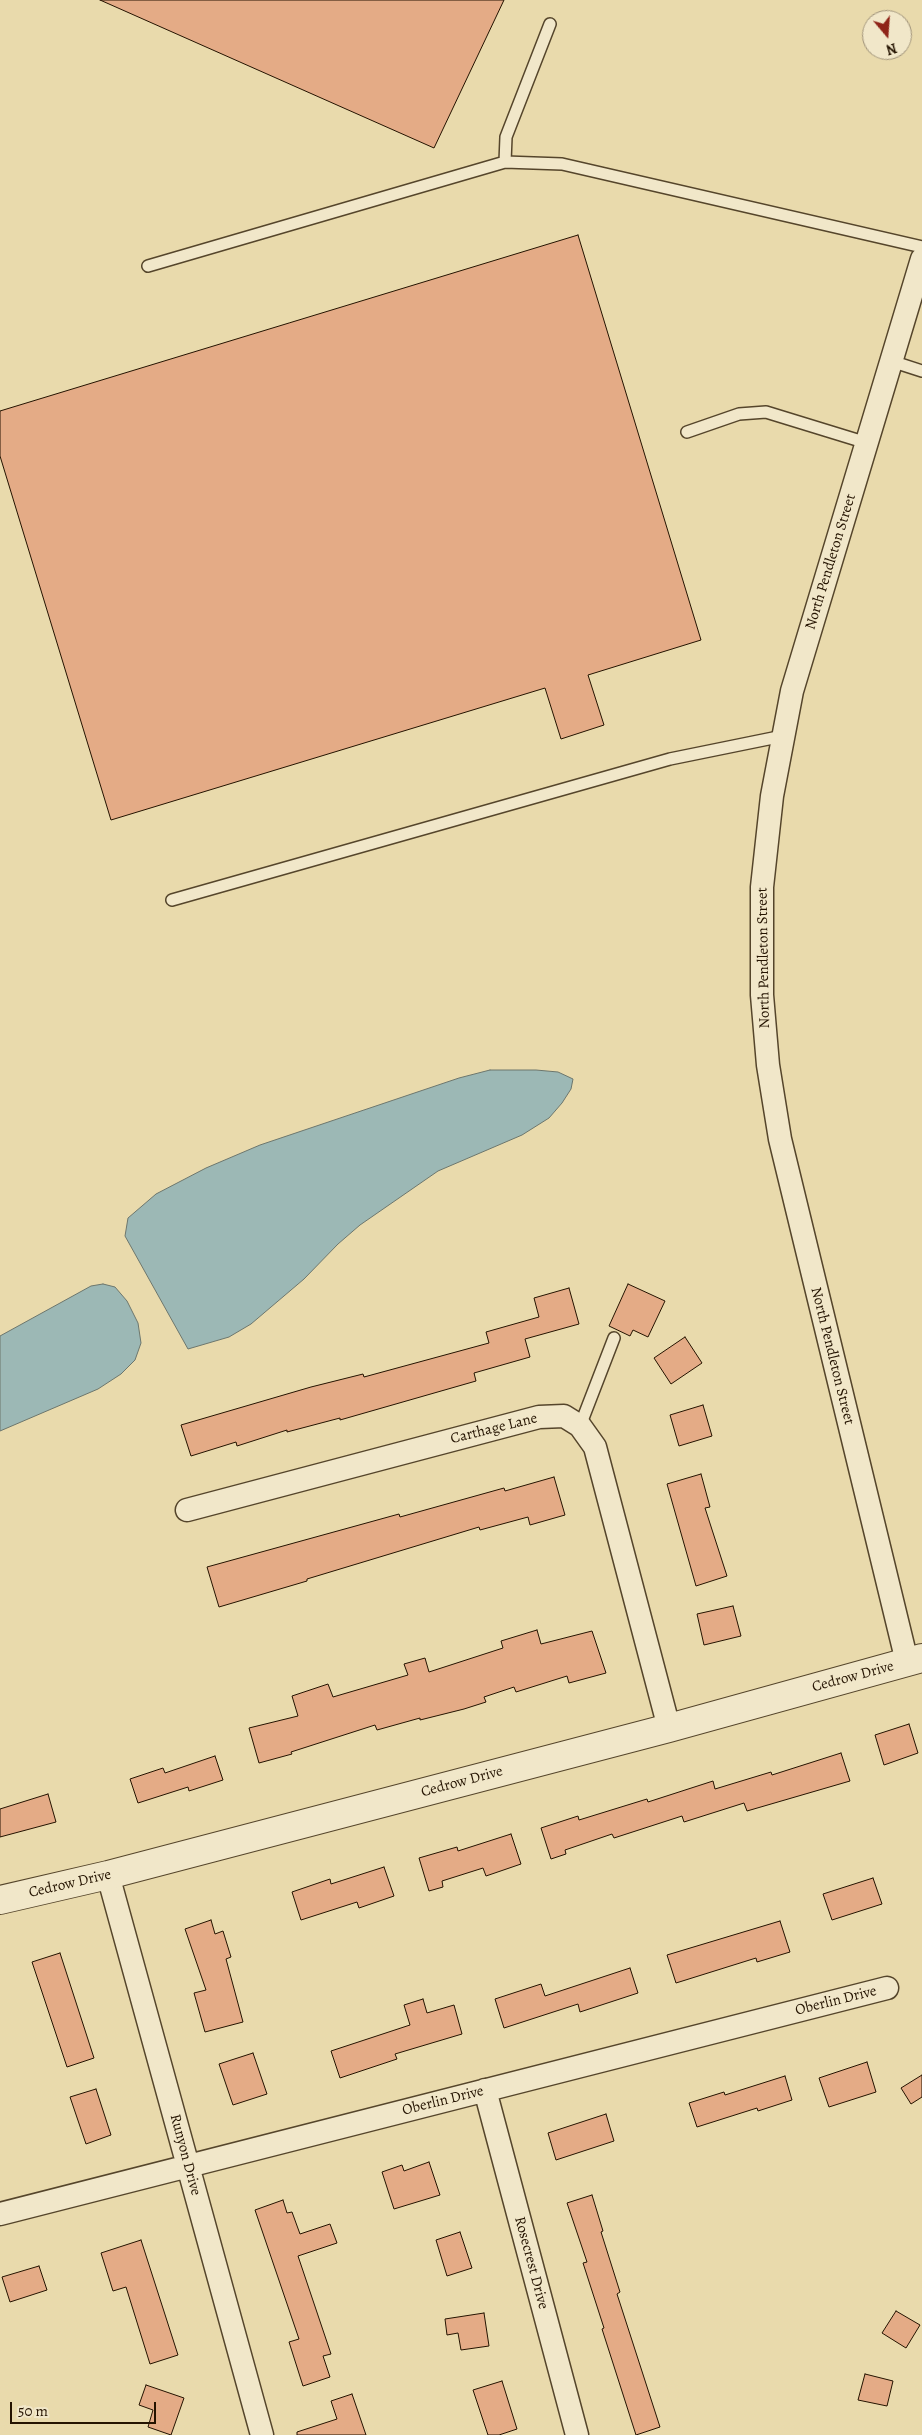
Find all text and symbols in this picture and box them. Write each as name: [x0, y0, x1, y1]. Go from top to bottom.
north arrow: [862, 10, 912, 60]
text: N: [884, 38, 899, 59]
street label: North Pendleton Street: [802, 492, 860, 632]
street label: North Pendleton Street: [754, 887, 774, 1029]
street label: North Pendleton Street: [806, 1285, 858, 1427]
street label: Carthage Lane: [449, 1410, 539, 1448]
street label: Cedrow Drive: [810, 1657, 896, 1697]
street label: Cedrow Drive: [419, 1762, 505, 1802]
street label: Cedrow Drive: [27, 1866, 113, 1902]
street label: Oberlin Drive: [793, 1982, 879, 2020]
street label: Oberlin Drive: [400, 2082, 486, 2120]
street label: Runyon Drive: [165, 2112, 205, 2198]
street label: Rosecrest Drive: [510, 2215, 552, 2311]
scale bar: [12, 2392, 159, 2424]
text: 50 m: [18, 2401, 48, 2421]

